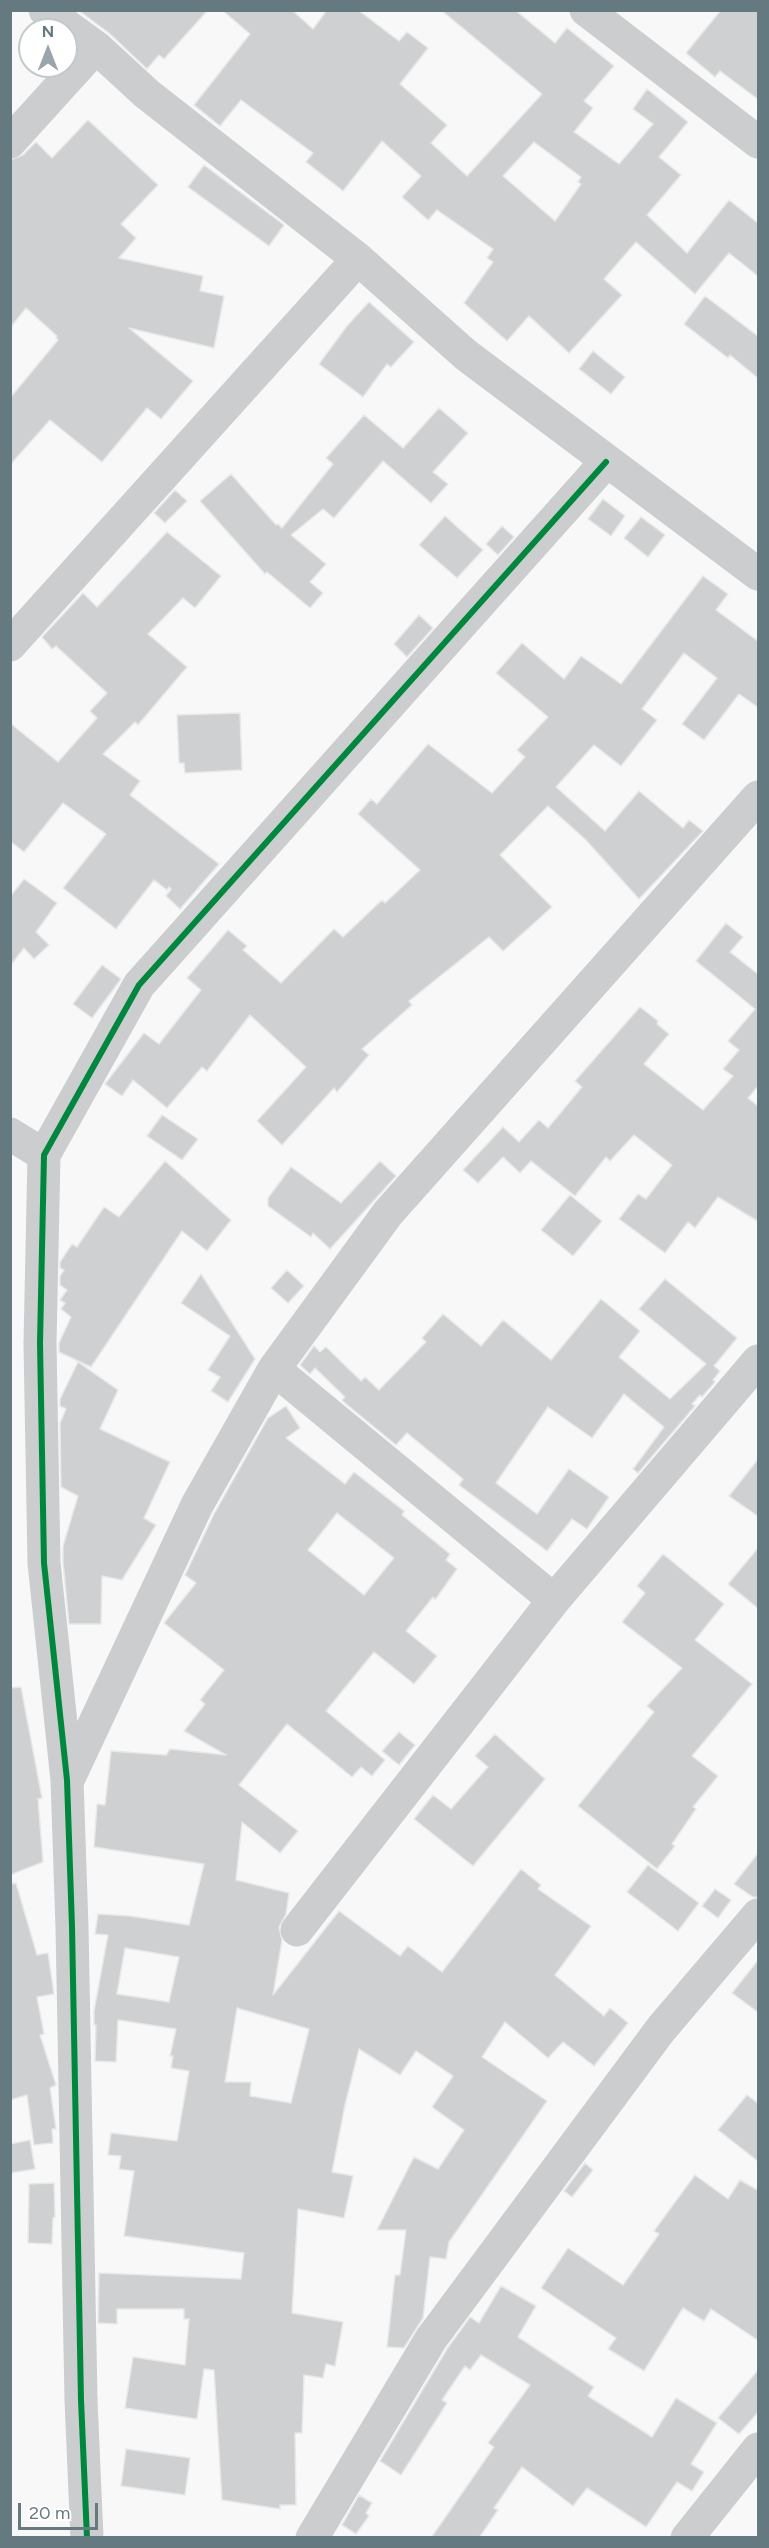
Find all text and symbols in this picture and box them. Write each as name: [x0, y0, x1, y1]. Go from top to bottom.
north arrow: [18, 18, 78, 78]
text: N: [42, 22, 54, 41]
scale bar: [21, 2491, 100, 2529]
text: 20 m: [29, 2502, 70, 2524]

